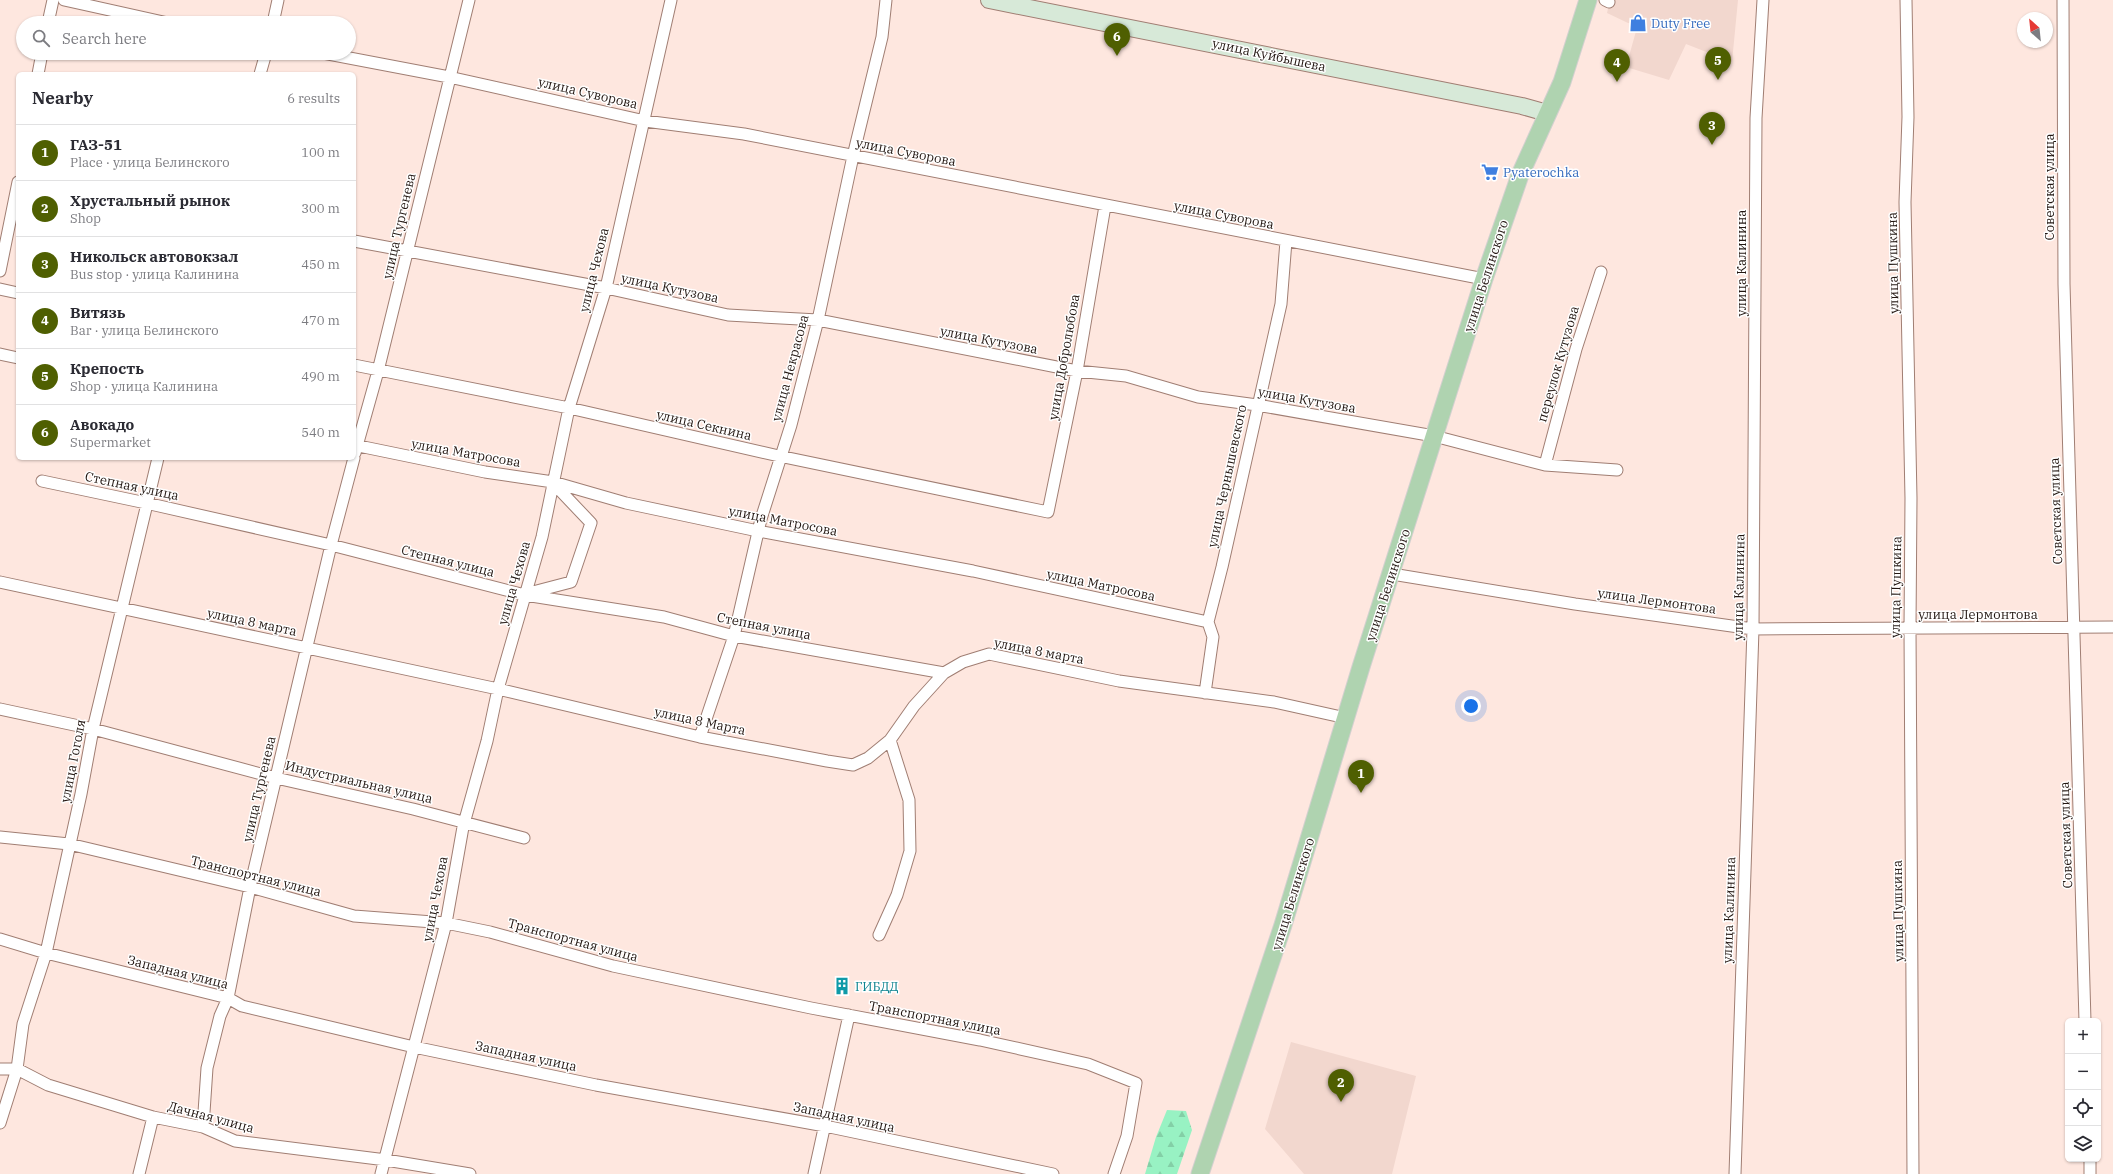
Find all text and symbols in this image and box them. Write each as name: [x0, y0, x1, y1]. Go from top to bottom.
north arrow: [2017, 12, 2053, 48]
shop icon: Duty Free: [1628, 13, 1648, 33]
place label: Duty Free: [1651, 15, 1710, 32]
search box: [16, 16, 356, 60]
pin: 6: [1104, 23, 1130, 56]
icon: search: [30, 27, 52, 49]
text: Search here: [62, 29, 147, 48]
street label: улица Куйбышева: [1211, 35, 1327, 75]
pin: 5: [1705, 47, 1731, 80]
pin: 4: [1604, 49, 1630, 82]
street label: улица Суворова: [537, 73, 639, 113]
text: Nearby: [32, 87, 93, 109]
text: 6 results: [287, 90, 340, 107]
pin: 3: [1699, 112, 1725, 145]
street label: Советская улица: [2041, 133, 2058, 241]
street label: улица Суворова: [855, 134, 957, 170]
text: ГАЗ-51: [70, 135, 122, 154]
text: 1: [41, 144, 49, 161]
text: 100 m: [301, 144, 340, 161]
text: Place · улица Белинского: [70, 154, 230, 171]
supermarket icon: Pyaterochka: [1480, 162, 1500, 182]
place label: Pyaterochka: [1503, 164, 1579, 181]
street label: улица Тургенева: [379, 171, 419, 281]
text: Хрустальный рынок: [70, 191, 230, 210]
street label: улица Суворова: [1173, 197, 1275, 233]
text: 2: [41, 200, 49, 217]
text: 300 m: [301, 200, 340, 217]
text: Shop: [70, 210, 101, 227]
street label: улица Калинина: [1733, 210, 1750, 316]
street label: улица Пушкина: [1884, 212, 1902, 314]
street label: улица Белинского: [1460, 218, 1512, 334]
street label: улица Чехова: [575, 226, 613, 314]
text: Никольск автовокзал: [70, 247, 238, 266]
text: 3: [41, 256, 49, 273]
text: 450 m: [301, 256, 340, 273]
text: Bus stop · улица Калинина: [70, 266, 239, 283]
street label: улица Кутузова: [620, 269, 720, 307]
street label: улица Добролюбова: [1045, 293, 1083, 421]
text: Витязь: [70, 303, 125, 322]
street label: переулок Кутузова: [1533, 304, 1583, 424]
text: 4: [41, 312, 49, 329]
text: 470 m: [301, 312, 340, 329]
street label: улица Некрасова: [768, 313, 812, 423]
text: Bar · улица Белинского: [70, 322, 219, 339]
street label: улица Кутузова: [939, 322, 1039, 358]
text: Крепость: [70, 359, 144, 378]
text: 5: [41, 368, 49, 385]
text: 490 m: [301, 368, 340, 385]
text: Shop · улица Калинина: [70, 378, 218, 395]
street label: улица Кутузова: [1257, 383, 1357, 417]
street label: улица Чернышевского: [1204, 403, 1250, 549]
street label: улица Секнина: [655, 406, 753, 444]
text: Авокадо: [70, 415, 134, 434]
text: 6: [41, 424, 49, 441]
text: 540 m: [301, 424, 340, 441]
text: Supermarket: [70, 434, 151, 451]
street label: улица Матросова: [410, 435, 522, 471]
street label: Советская улица: [2046, 457, 2066, 565]
street label: Степная улица: [84, 468, 180, 504]
street label: улица Матросова: [727, 502, 839, 540]
street label: улица Белинского: [1362, 527, 1414, 643]
street label: улица Калинина: [1730, 533, 1748, 641]
street label: улица Пушкина: [1887, 536, 1905, 638]
street label: улица Чехова: [494, 539, 534, 627]
street label: Степная улица: [400, 541, 496, 581]
street label: улица Матросова: [1045, 565, 1157, 605]
street label: улица Лермонтова: [1597, 584, 1717, 618]
street label: улица 8 марта: [206, 604, 298, 640]
street label: улица Лермонтова: [1918, 606, 2038, 623]
street label: Степная улица: [716, 609, 812, 643]
street label: улица 8 марта: [993, 634, 1085, 668]
your location: [1461, 696, 1481, 716]
street label: улица 8 Марта: [653, 703, 747, 739]
street label: улица Гоголя: [57, 718, 89, 804]
street label: улица Тургенева: [239, 734, 279, 844]
street label: Индустриальная улица: [284, 757, 434, 807]
pin: 1: [1348, 760, 1374, 793]
street label: Советская улица: [2056, 781, 2076, 889]
street label: улица Белинского: [1268, 836, 1318, 952]
street label: Транспортная улица: [189, 852, 323, 900]
street label: улица Чехова: [418, 855, 452, 943]
street label: улица Калинина: [1719, 856, 1739, 964]
street label: улица Пушкина: [1889, 860, 1907, 962]
street label: Транспортная улица: [506, 914, 640, 966]
street label: Западная улица: [126, 951, 230, 993]
building icon: ГИБДД: [832, 976, 852, 996]
place label: ГИБДД: [855, 978, 898, 995]
street label: Транспортная улица: [868, 997, 1002, 1039]
map controls: [2065, 1018, 2101, 1162]
button: +: [2065, 1018, 2101, 1054]
street label: Западная улица: [474, 1037, 578, 1075]
button: −: [2065, 1054, 2101, 1090]
pin: 2: [1328, 1069, 1354, 1102]
button: locate: [2065, 1090, 2101, 1126]
street label: Дачная улица: [166, 1097, 256, 1137]
street label: Западная улица: [792, 1098, 896, 1136]
button: layers: [2065, 1126, 2101, 1162]

